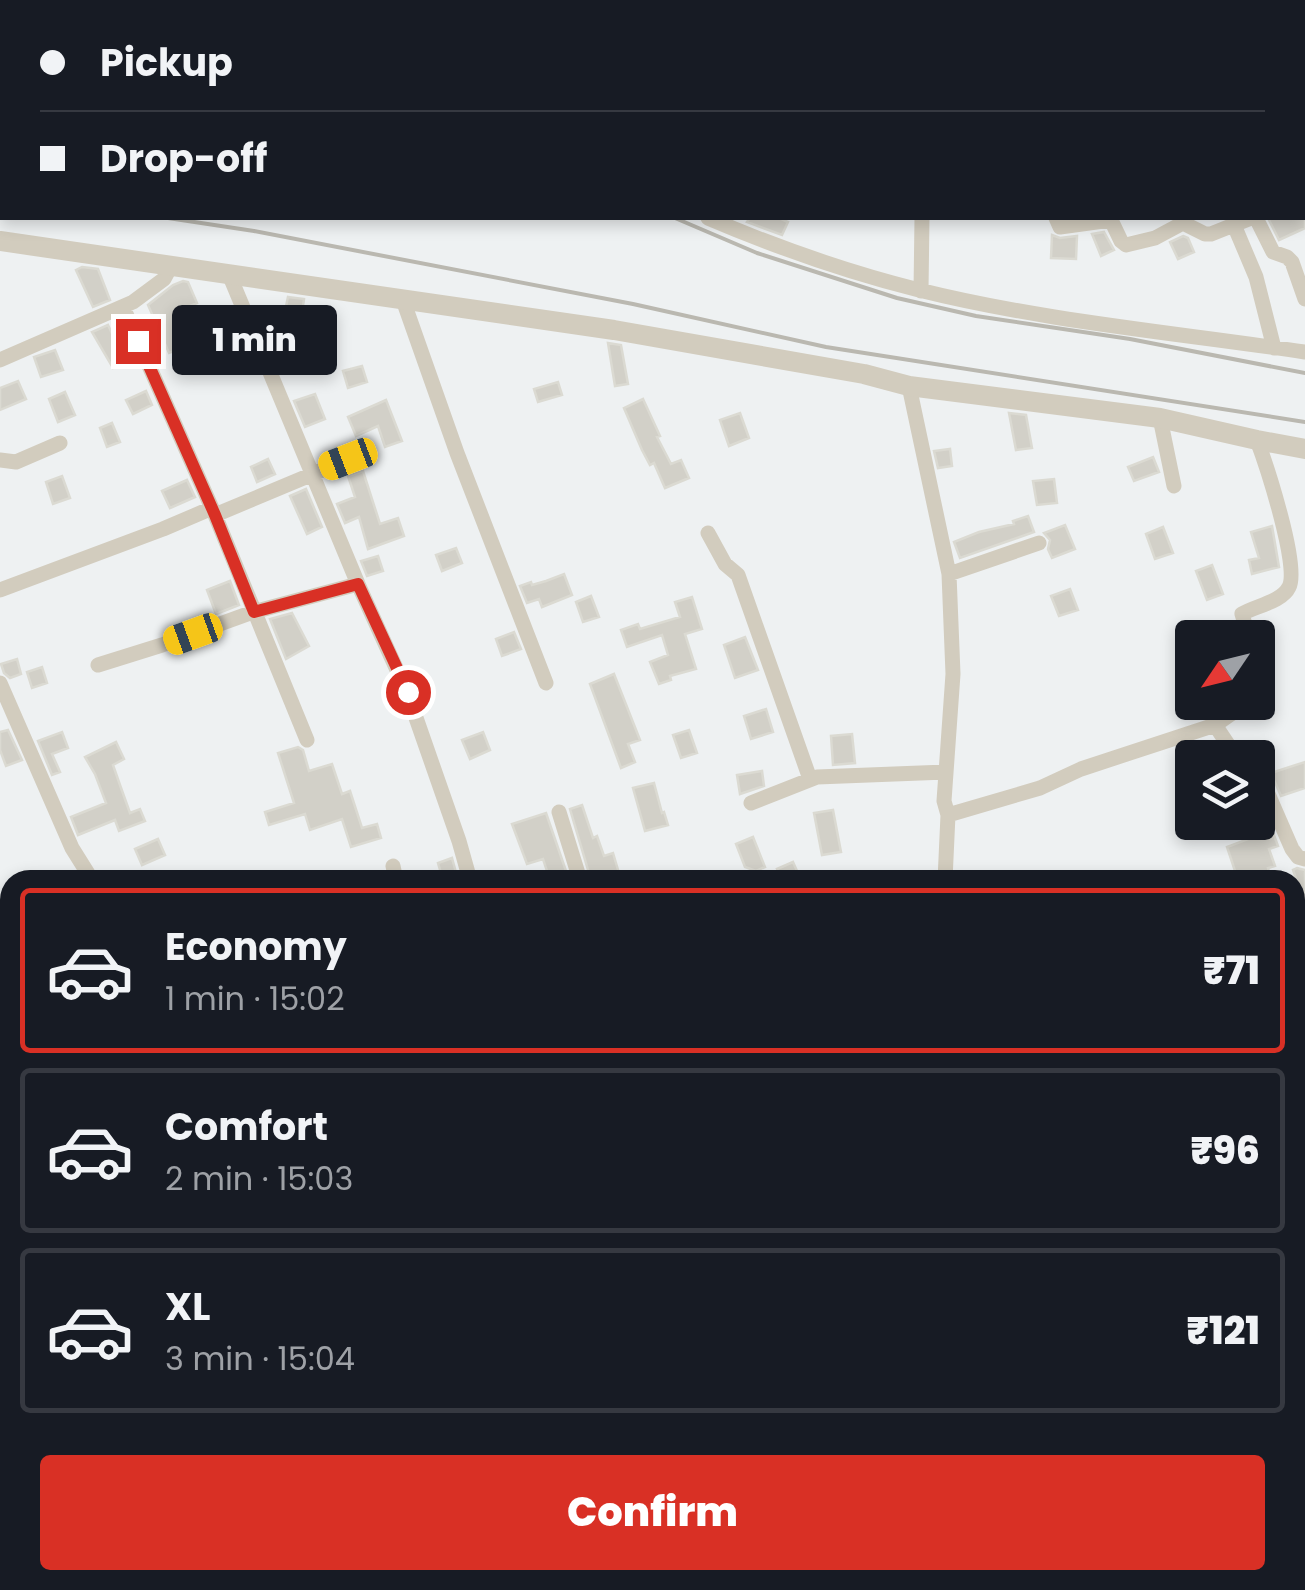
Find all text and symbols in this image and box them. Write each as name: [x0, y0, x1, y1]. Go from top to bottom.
text: Pickup: [100, 36, 233, 89]
text: Drop-off: [100, 132, 268, 185]
callout: 1 min: [173, 306, 338, 376]
text: 1 min: [212, 317, 297, 362]
route end: [116, 319, 161, 364]
car: [315, 434, 381, 484]
car: [160, 610, 226, 658]
north arrow: [1175, 620, 1275, 720]
map controls: [1175, 620, 1275, 840]
route start: [386, 670, 431, 715]
button: layers: [1175, 740, 1275, 840]
text: Economy: [165, 920, 347, 973]
icon: car: [45, 926, 135, 1016]
text: ₹71: [1203, 944, 1260, 997]
text: 1 min · 15:02: [165, 976, 345, 1021]
text: Comfort: [165, 1100, 328, 1153]
icon: car: [45, 1106, 135, 1196]
text: ₹96: [1190, 1124, 1260, 1177]
text: 2 min · 15:03: [165, 1156, 353, 1201]
text: XL: [165, 1280, 210, 1333]
icon: car: [45, 1286, 135, 1376]
text: ₹121: [1187, 1304, 1260, 1357]
text: 3 min · 15:04: [165, 1336, 355, 1381]
button: Confirm: [40, 1455, 1265, 1570]

